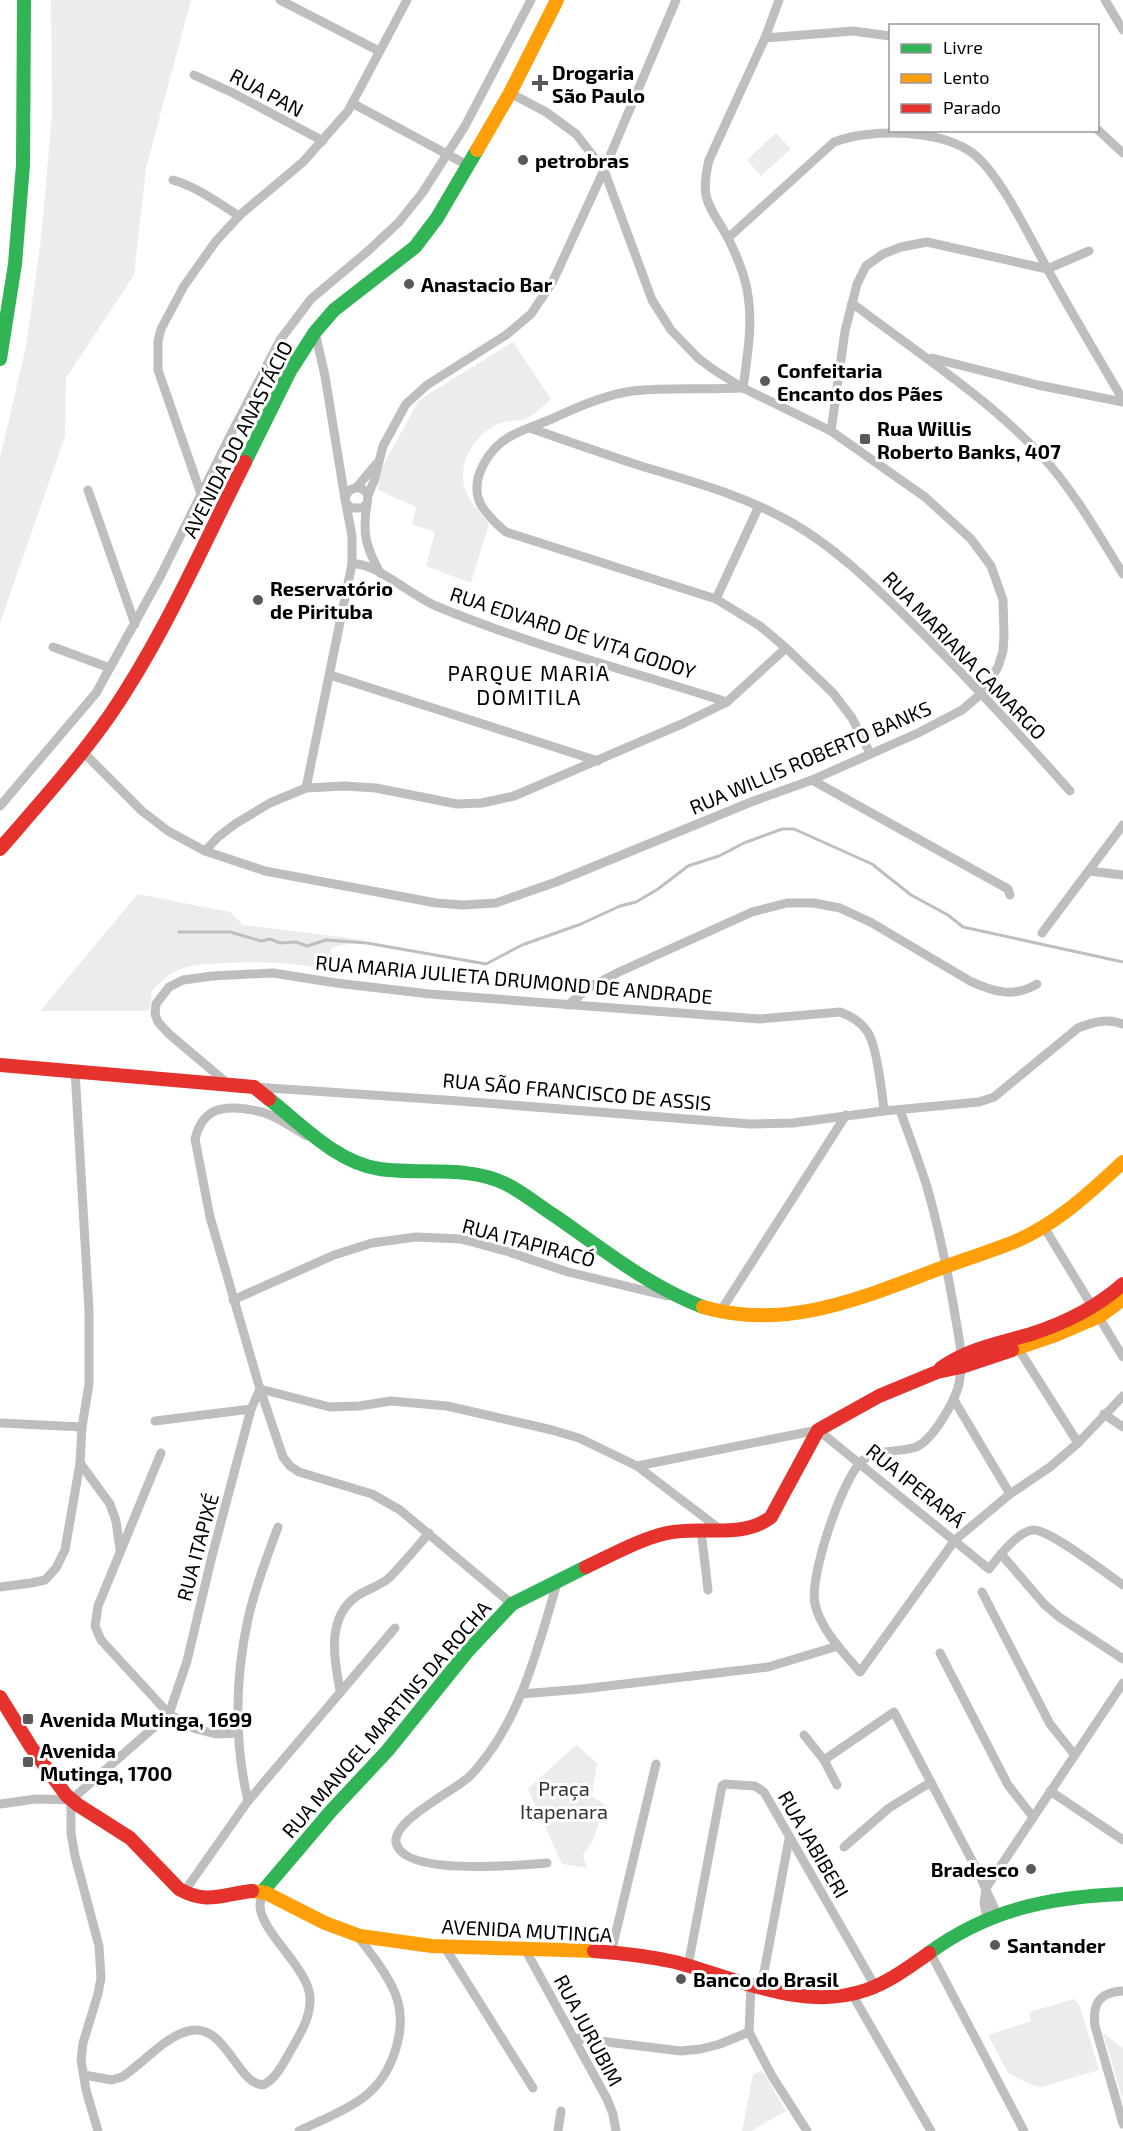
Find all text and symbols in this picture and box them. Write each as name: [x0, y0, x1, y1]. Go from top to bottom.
legend: [889, 24, 1099, 132]
text: Livre: [943, 36, 983, 58]
place label: Drogaria São Paulo: [552, 60, 645, 107]
street label: RUA PAN: [226, 63, 308, 121]
text: Lento: [943, 66, 989, 88]
marker: Drogaria São Paulo: [533, 76, 547, 90]
text: Parado: [943, 96, 1001, 118]
place label: petrobras: [535, 148, 629, 172]
marker: petrobras: [516, 153, 530, 167]
place label: Anastacio Bar: [421, 272, 553, 296]
marker: Anastacio Bar: [402, 277, 416, 291]
street label: AVENIDA DO ANASTÁCIO: [177, 337, 297, 541]
place label: Confeitaria Encanto dos Pães: [777, 358, 943, 405]
marker: Confeitaria Encanto dos Pães: [758, 374, 772, 388]
place label: Rua Willis Roberto Banks, 407: [877, 416, 1061, 463]
marker: Rua Willis Roberto Banks, 407: [858, 432, 872, 446]
street label: RUA MARIANA CAMARGO: [878, 566, 1052, 744]
place label: Reservatório de Pirituba: [270, 576, 393, 623]
street label: RUA EDVARD DE VITA GODOY: [447, 581, 699, 683]
marker: Reservatório de Pirituba: [251, 593, 265, 607]
district label: PARQUE MARIA DOMITILA: [447, 660, 611, 709]
street label: RUA WILLIS ROBERTO BANKS: [686, 695, 934, 819]
street label: RUA MARIA JULIETA DRUMOND DE ANDRADE: [314, 950, 714, 1008]
street label: RUA SÃO FRANCISCO DE ASSIS: [442, 1067, 712, 1115]
street label: RUA ITAPIRACÓ: [460, 1213, 598, 1271]
street label: RUA IPERARÁ: [862, 1438, 971, 1532]
street label: RUA ITAPIXÉ: [171, 1491, 223, 1603]
street label: RUA MANOEL MARTINS DA ROCHA: [276, 1595, 496, 1842]
place label: Avenida Mutinga, 1699: [40, 1707, 252, 1731]
marker: Avenida Mutinga, 1699: [21, 1712, 35, 1726]
place label: Avenida Mutinga, 1700: [40, 1738, 172, 1785]
marker: Avenida Mutinga, 1700: [21, 1755, 35, 1769]
park label: Praça Itapenara: [520, 1776, 608, 1823]
street label: RUA JABIBERI: [774, 1786, 854, 1902]
place label: Bradesco: [931, 1857, 1019, 1881]
marker: Bradesco: [1024, 1862, 1038, 1876]
street label: AVENIDA MUTINGA: [441, 1914, 614, 1946]
place label: Santander: [1007, 1933, 1106, 1957]
marker: Santander: [988, 1938, 1002, 1952]
place label: Banco do Brasil: [693, 1967, 839, 1991]
street label: RUA JURUBIM: [550, 1970, 628, 2090]
marker: Banco do Brasil: [674, 1972, 688, 1986]

